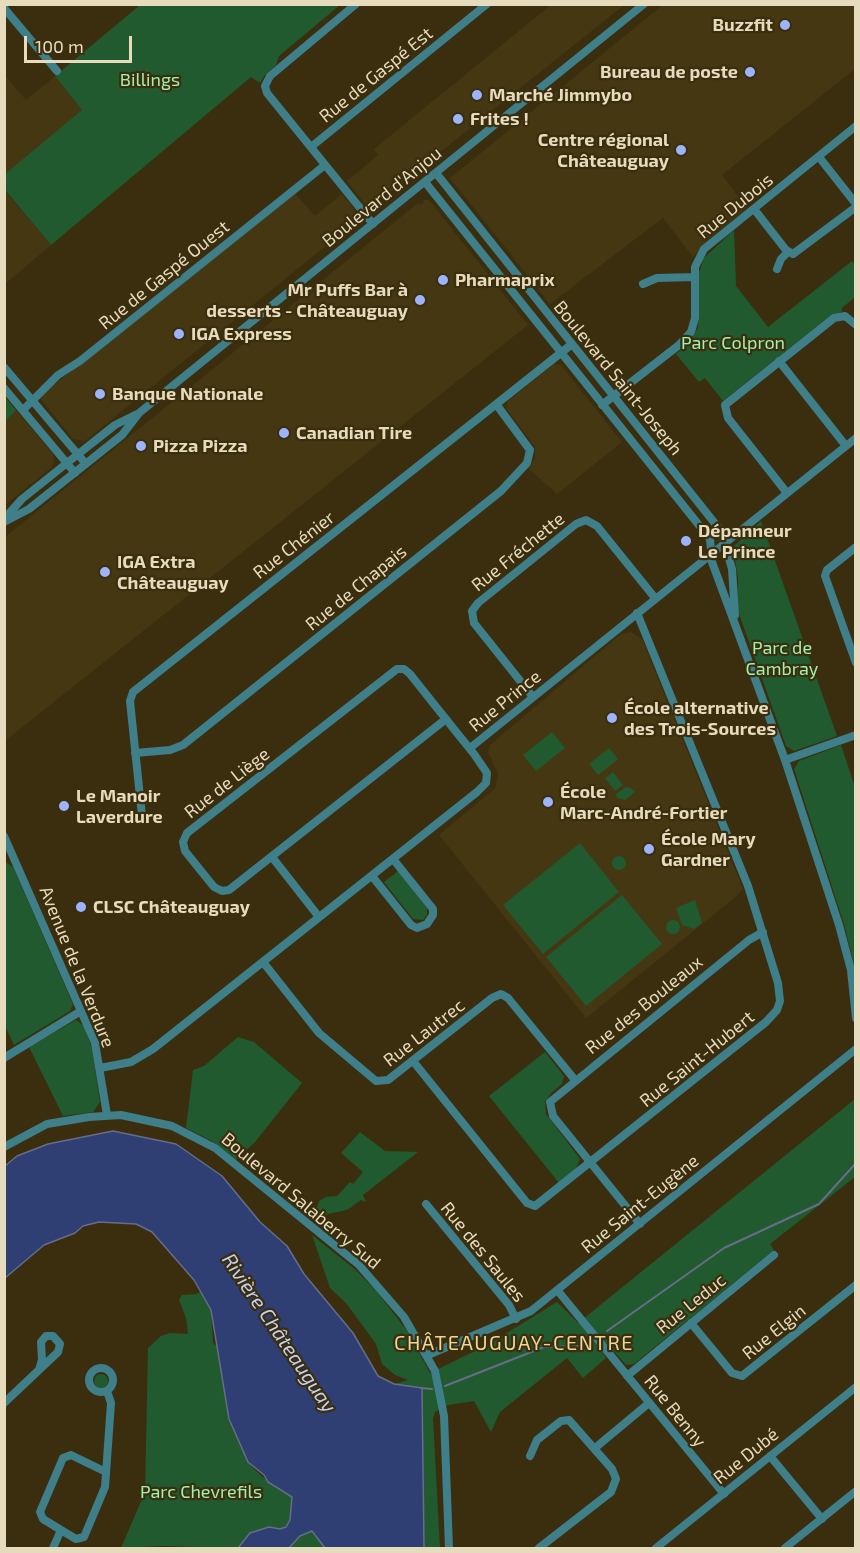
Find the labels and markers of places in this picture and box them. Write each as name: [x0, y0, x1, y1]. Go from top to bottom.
place label: Buzzfit: [712, 14, 773, 36]
marker: Buzzfit: [778, 18, 792, 32]
place label: Bureau de poste: [600, 61, 738, 83]
marker: Bureau de poste: [743, 65, 757, 79]
place label: Marché Jimmybo: [489, 84, 632, 106]
marker: Marché Jimmybo: [470, 88, 484, 102]
place label: Frites !: [470, 108, 529, 130]
marker: Frites !: [451, 112, 465, 126]
place label: Centre régional Châteauguay: [538, 129, 669, 172]
marker: Centre régional Châteauguay: [674, 143, 688, 157]
place label: Pharmaprix: [455, 269, 555, 291]
marker: Pharmaprix: [436, 273, 450, 287]
place label: Mr Puffs Bar à desserts - Châteauguay: [206, 279, 408, 322]
marker: Mr Puffs Bar à desserts - Châteauguay: [413, 293, 427, 307]
place label: IGA Express: [191, 323, 292, 345]
marker: IGA Express: [172, 327, 186, 341]
place label: Banque Nationale: [112, 383, 263, 405]
marker: Banque Nationale: [93, 387, 107, 401]
place label: Canadian Tire: [296, 422, 412, 444]
marker: Canadian Tire: [277, 426, 291, 440]
place label: Pizza Pizza: [153, 435, 247, 457]
marker: Pizza Pizza: [134, 439, 148, 453]
place label: Dépanneur Le Prince: [698, 520, 792, 562]
marker: Dépanneur Le Prince: [679, 534, 693, 548]
place label: IGA Extra Châteauguay: [117, 551, 229, 594]
marker: IGA Extra Châteauguay: [98, 565, 112, 579]
place label: École alternative des Trois-Sources: [624, 697, 776, 740]
marker: École alternative des Trois-Sources: [605, 711, 619, 725]
place label: École Marc-André-Fortier: [560, 781, 727, 824]
place label: Le Manoir Laverdure: [76, 785, 163, 828]
marker: École Marc-André-Fortier: [541, 795, 555, 809]
marker: Le Manoir Laverdure: [57, 799, 71, 813]
place label: École Mary Gardner: [661, 828, 756, 870]
marker: École Mary Gardner: [642, 842, 656, 856]
place label: CLSC Châteauguay: [93, 896, 250, 918]
marker: CLSC Châteauguay: [74, 900, 88, 914]

